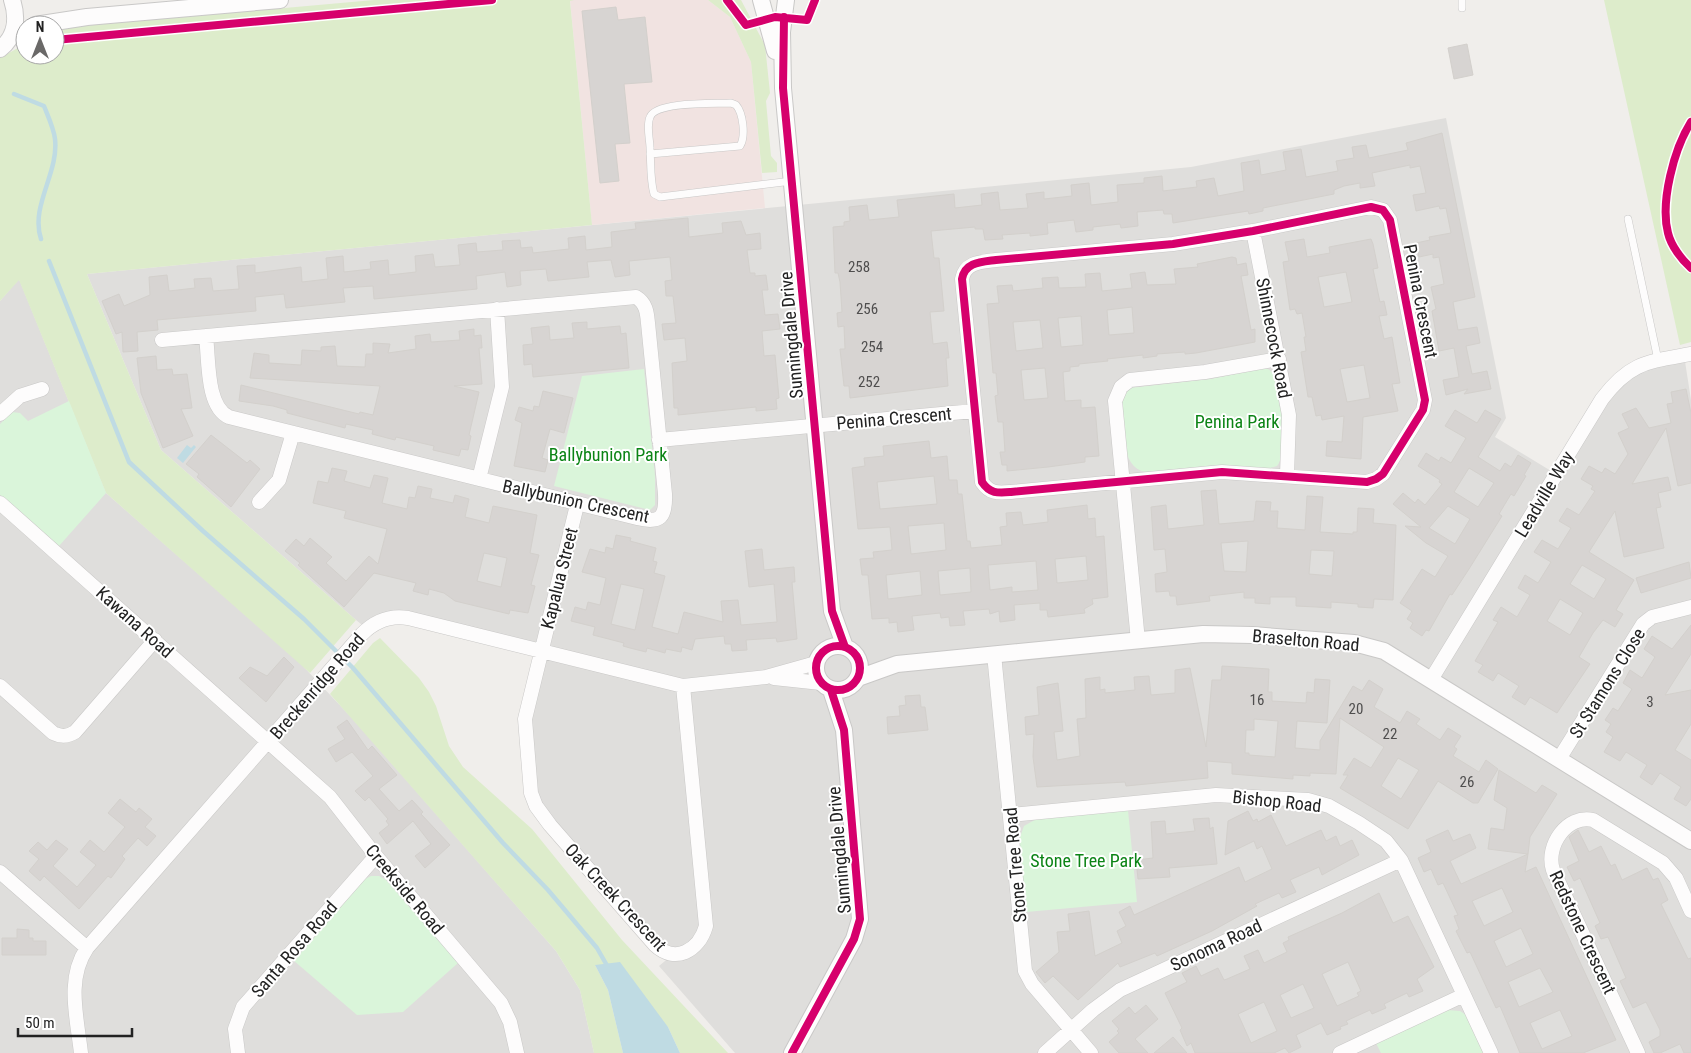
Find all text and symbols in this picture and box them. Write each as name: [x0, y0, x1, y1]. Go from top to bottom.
north arrow: [15, 15, 65, 65]
text: N: [36, 19, 44, 35]
street label: Penina Crescent: [1400, 242, 1442, 360]
house number: 258: [848, 258, 870, 276]
street label: Sunningdale Drive: [775, 271, 807, 399]
street label: Shinnecock Road: [1252, 276, 1296, 400]
house number: 256: [856, 300, 878, 318]
house number: 254: [861, 338, 883, 356]
house number: 252: [858, 373, 880, 391]
street label: Penina Crescent: [836, 403, 952, 433]
park label: Penina Park: [1195, 411, 1279, 432]
park label: Ballybunion Park: [549, 444, 667, 465]
street label: Leadville Way: [1510, 447, 1578, 541]
street label: Ballybunion Crescent: [501, 475, 651, 527]
street label: Kapalua Street: [536, 525, 582, 631]
street label: Kawana Road: [92, 582, 178, 662]
street label: St Stamons Close: [1565, 624, 1649, 742]
street label: Braselton Road: [1252, 625, 1360, 655]
street label: Breckenridge Road: [265, 629, 369, 743]
house number: 16: [1250, 691, 1264, 709]
house number: 3: [1646, 693, 1654, 711]
house number: 20: [1349, 700, 1363, 718]
house number: 22: [1383, 725, 1397, 743]
house number: 26: [1460, 773, 1474, 791]
street label: Sunningdale Drive: [823, 786, 855, 914]
street label: Bishop Road: [1232, 786, 1322, 816]
street label: Stone Tree Road: [1000, 806, 1030, 924]
street label: Oak Creek Crescent: [561, 839, 671, 955]
street label: Creekside Road: [361, 840, 449, 938]
park label: Stone Tree Park: [1030, 850, 1142, 871]
street label: Redstone Crescent: [1545, 867, 1621, 997]
street label: Santa Rosa Road: [247, 897, 341, 1001]
street label: Sonoma Road: [1167, 915, 1265, 975]
scale bar: [18, 1006, 131, 1038]
text: 50 m: [25, 1014, 55, 1032]

